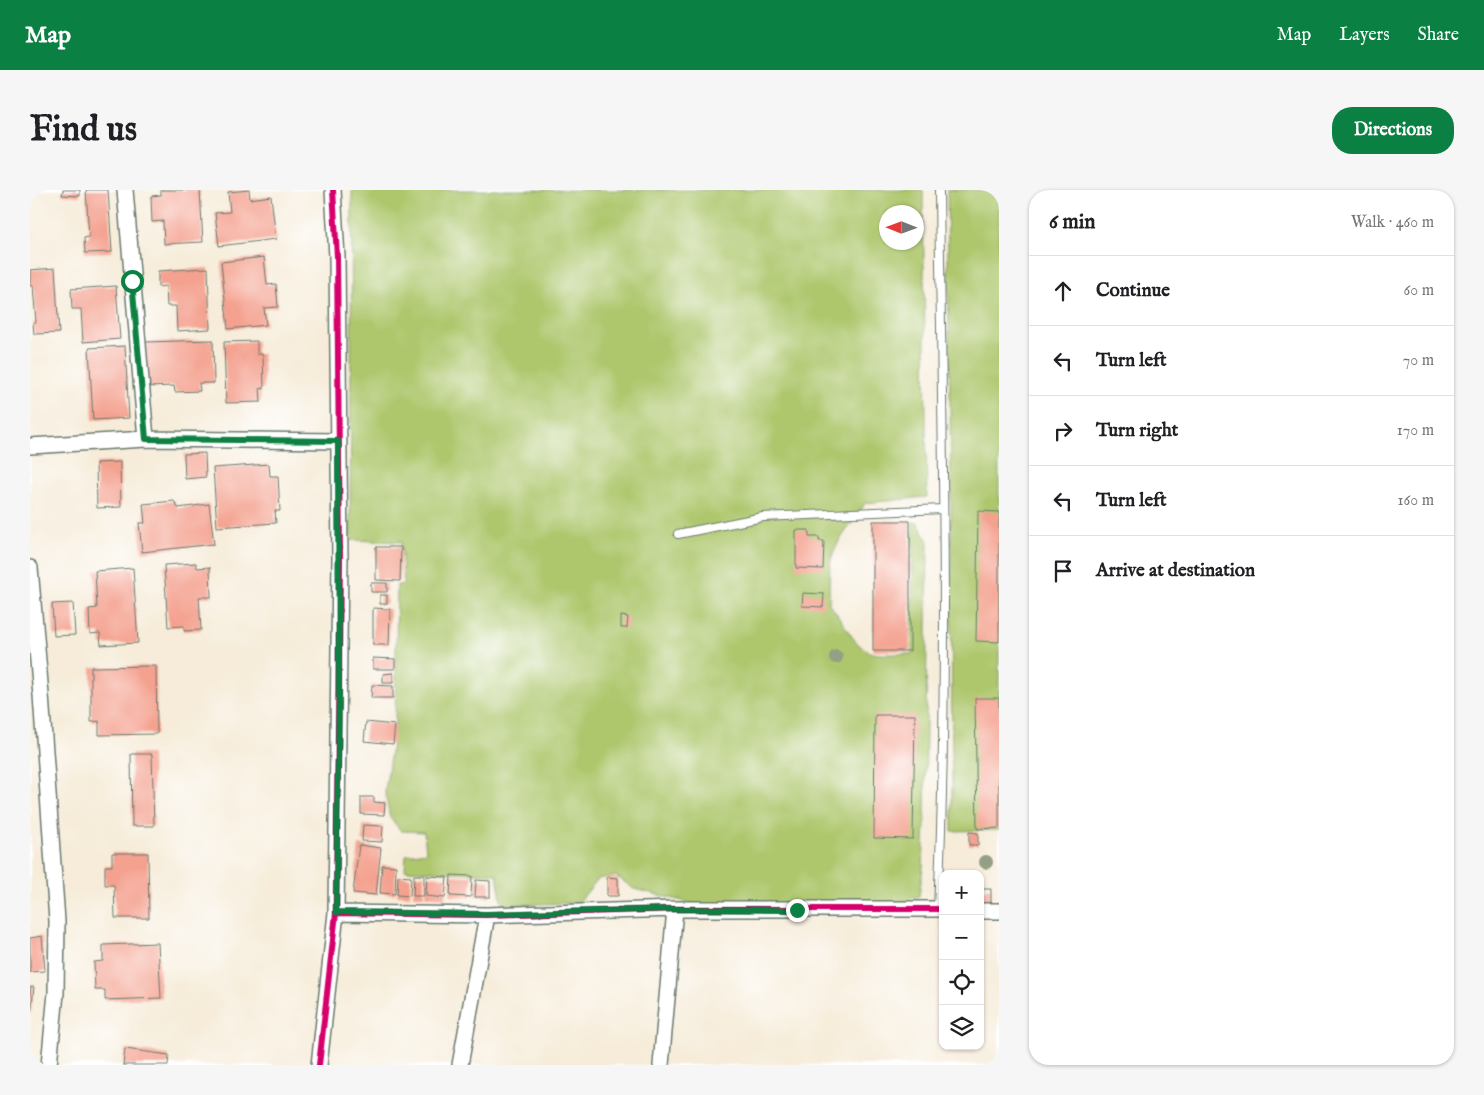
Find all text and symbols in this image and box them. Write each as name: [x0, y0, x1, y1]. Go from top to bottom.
text: Map: [25, 20, 71, 51]
text: Map: [1277, 24, 1311, 47]
text: Layers: [1339, 24, 1390, 47]
text: Share: [1418, 24, 1459, 47]
button: Directions: [1332, 107, 1454, 154]
text: Find us: [30, 108, 137, 153]
north arrow: [879, 205, 924, 250]
text: 6 min: [1049, 209, 1095, 236]
text: Walk · 460 m: [1351, 213, 1434, 233]
route start: [121, 270, 144, 293]
icon: ahead: [1049, 277, 1077, 305]
text: Continue: [1096, 279, 1170, 303]
text: 60 m: [1404, 281, 1434, 301]
icon: left: [1049, 347, 1077, 375]
text: Turn left: [1096, 349, 1167, 373]
text: 70 m: [1403, 351, 1434, 371]
icon: right: [1049, 417, 1077, 445]
text: Turn right: [1096, 419, 1178, 443]
text: 170 m: [1397, 421, 1434, 441]
icon: left: [1049, 487, 1077, 515]
text: Turn left: [1096, 489, 1167, 513]
text: 160 m: [1398, 491, 1434, 511]
icon: arrive: [1049, 557, 1077, 585]
text: Arrive at destination: [1096, 559, 1255, 583]
map controls: [939, 870, 984, 1050]
button: +: [939, 870, 984, 915]
route end: [786, 899, 809, 922]
button: −: [939, 915, 984, 960]
button: locate: [939, 960, 984, 1005]
button: layers: [939, 1005, 984, 1050]

